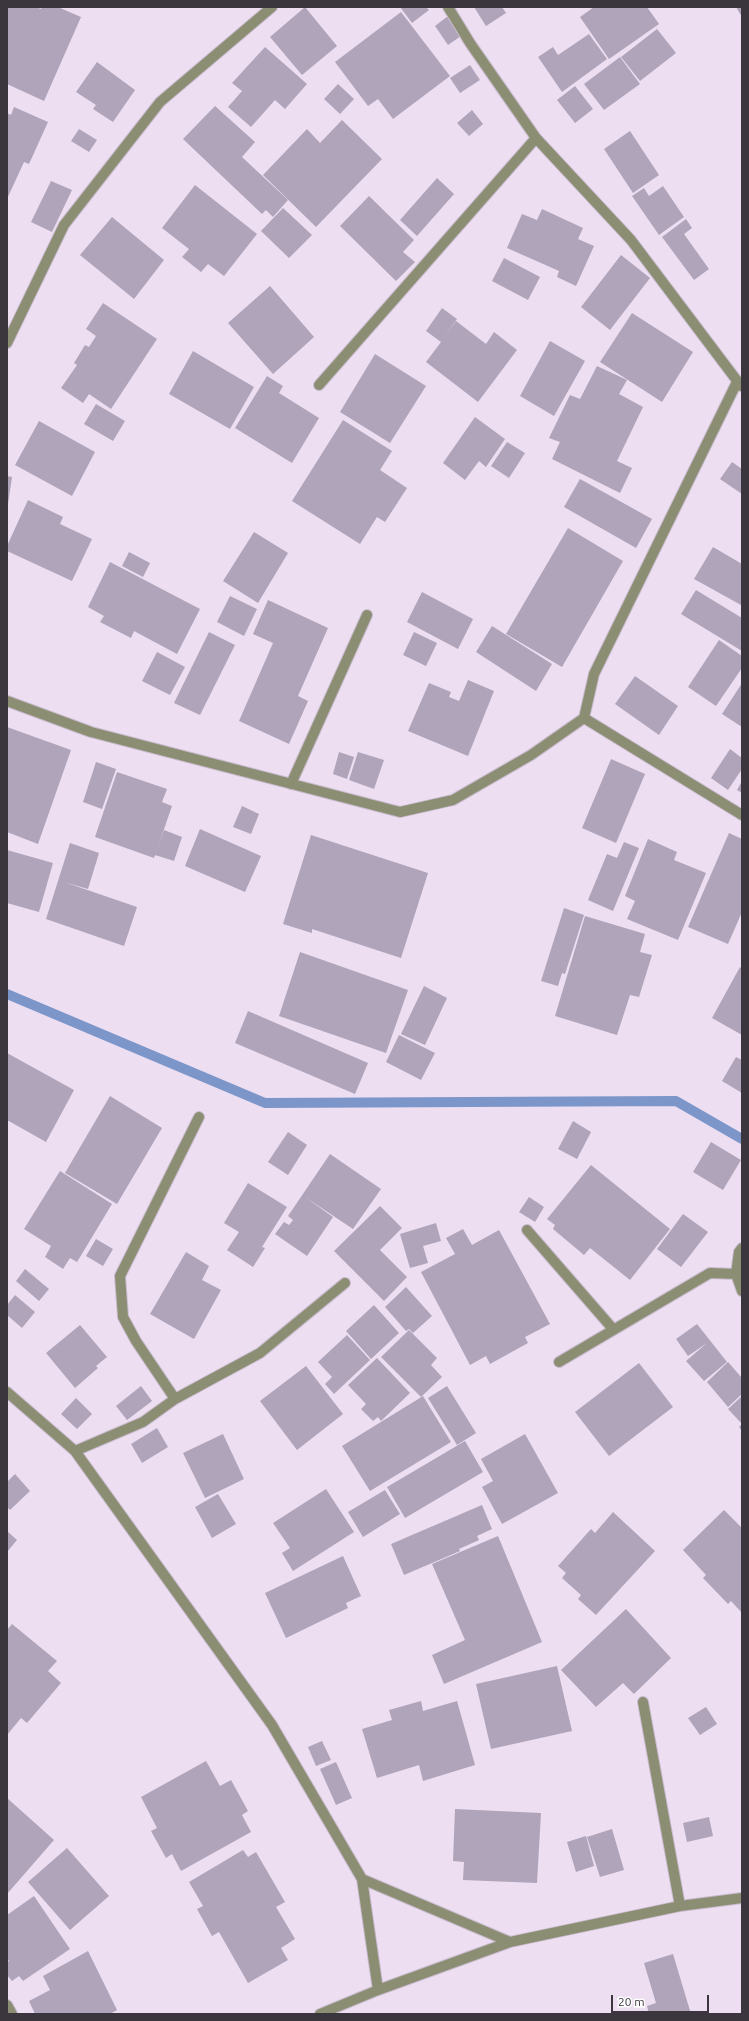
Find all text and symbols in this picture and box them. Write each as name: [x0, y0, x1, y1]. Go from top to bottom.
scale bar: [613, 1987, 711, 2013]
text: 20 m: [618, 1995, 645, 2008]

